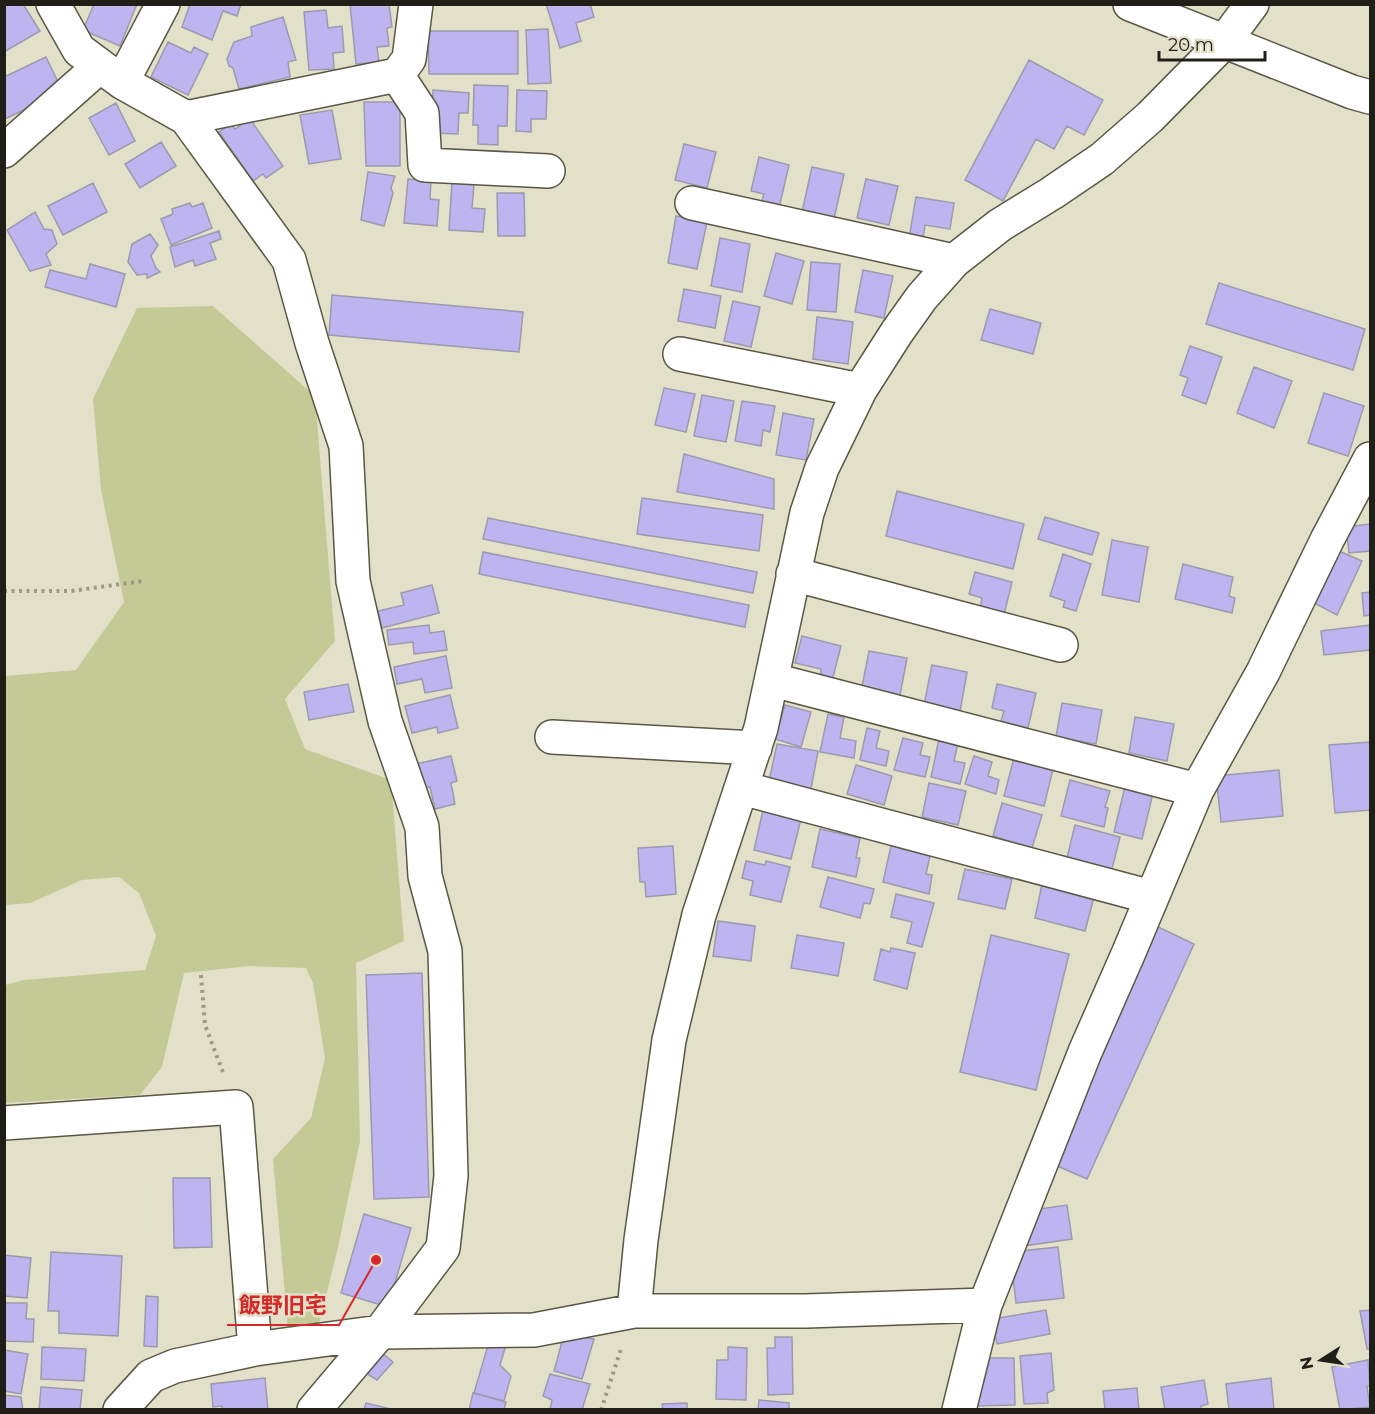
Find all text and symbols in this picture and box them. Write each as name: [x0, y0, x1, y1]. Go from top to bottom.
scale bar: [1159, 24, 1266, 62]
text: 20 m: [1168, 34, 1214, 56]
callout: 飯野旧宅: [227, 1285, 339, 1325]
text: 飯野旧宅: [238, 1292, 327, 1319]
north arrow: [1291, 1330, 1351, 1390]
text: N: [1296, 1355, 1317, 1371]

